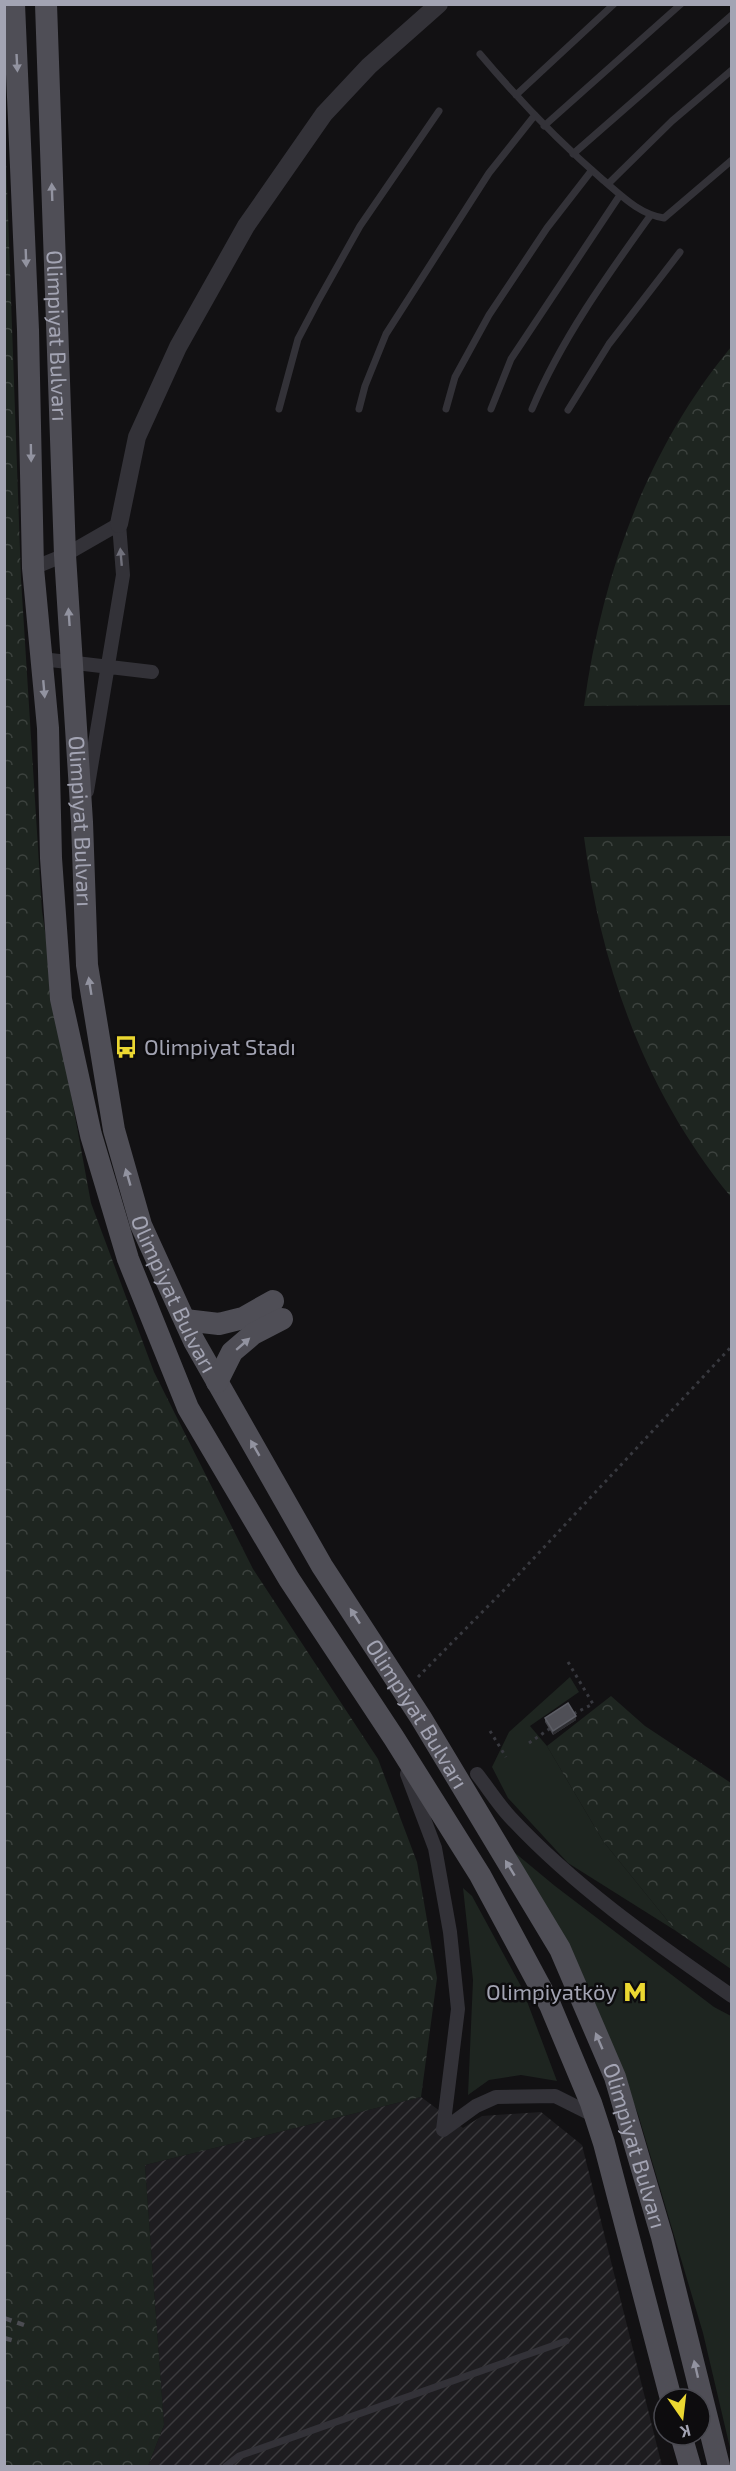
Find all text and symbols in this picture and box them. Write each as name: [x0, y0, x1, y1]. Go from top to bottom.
one-way arrow: [13, 53, 22, 72]
one-way arrow: [47, 182, 56, 201]
one-way arrow: [21, 248, 30, 267]
street label: Olimpiyat Bulvarı: [42, 250, 74, 422]
one-way arrow: [26, 443, 36, 462]
one-way arrow: [117, 548, 126, 567]
one-way arrow: [64, 608, 73, 627]
one-way arrow: [39, 680, 49, 699]
street label: Olimpiyat Bulvarı: [65, 735, 99, 907]
one-way arrow: [86, 977, 95, 996]
place label: Olimpiyat Stadı: [144, 1033, 296, 1059]
bus stop icon: Olimpiyat Stadı: [113, 1034, 139, 1060]
one-way arrow: [123, 1168, 132, 1186]
street label: Olimpiyat Bulvarı: [127, 1212, 223, 1377]
one-way arrow: [235, 1337, 250, 1350]
one-way arrow: [249, 1440, 260, 1456]
one-way arrow: [349, 1607, 360, 1624]
street label: Olimpiyat Bulvarı: [361, 1634, 474, 1793]
one-way arrow: [505, 1860, 516, 1876]
place label: Olimpiyatköy: [486, 1978, 617, 2004]
metro station icon: Olimpiyatköy: [622, 1979, 648, 2005]
one-way arrow: [594, 2032, 604, 2050]
street label: Olimpiyat Bulvarı: [598, 2058, 673, 2231]
one-way arrow: [691, 2359, 700, 2378]
north arrow: [652, 2387, 712, 2447]
text: K: [678, 2422, 693, 2443]

